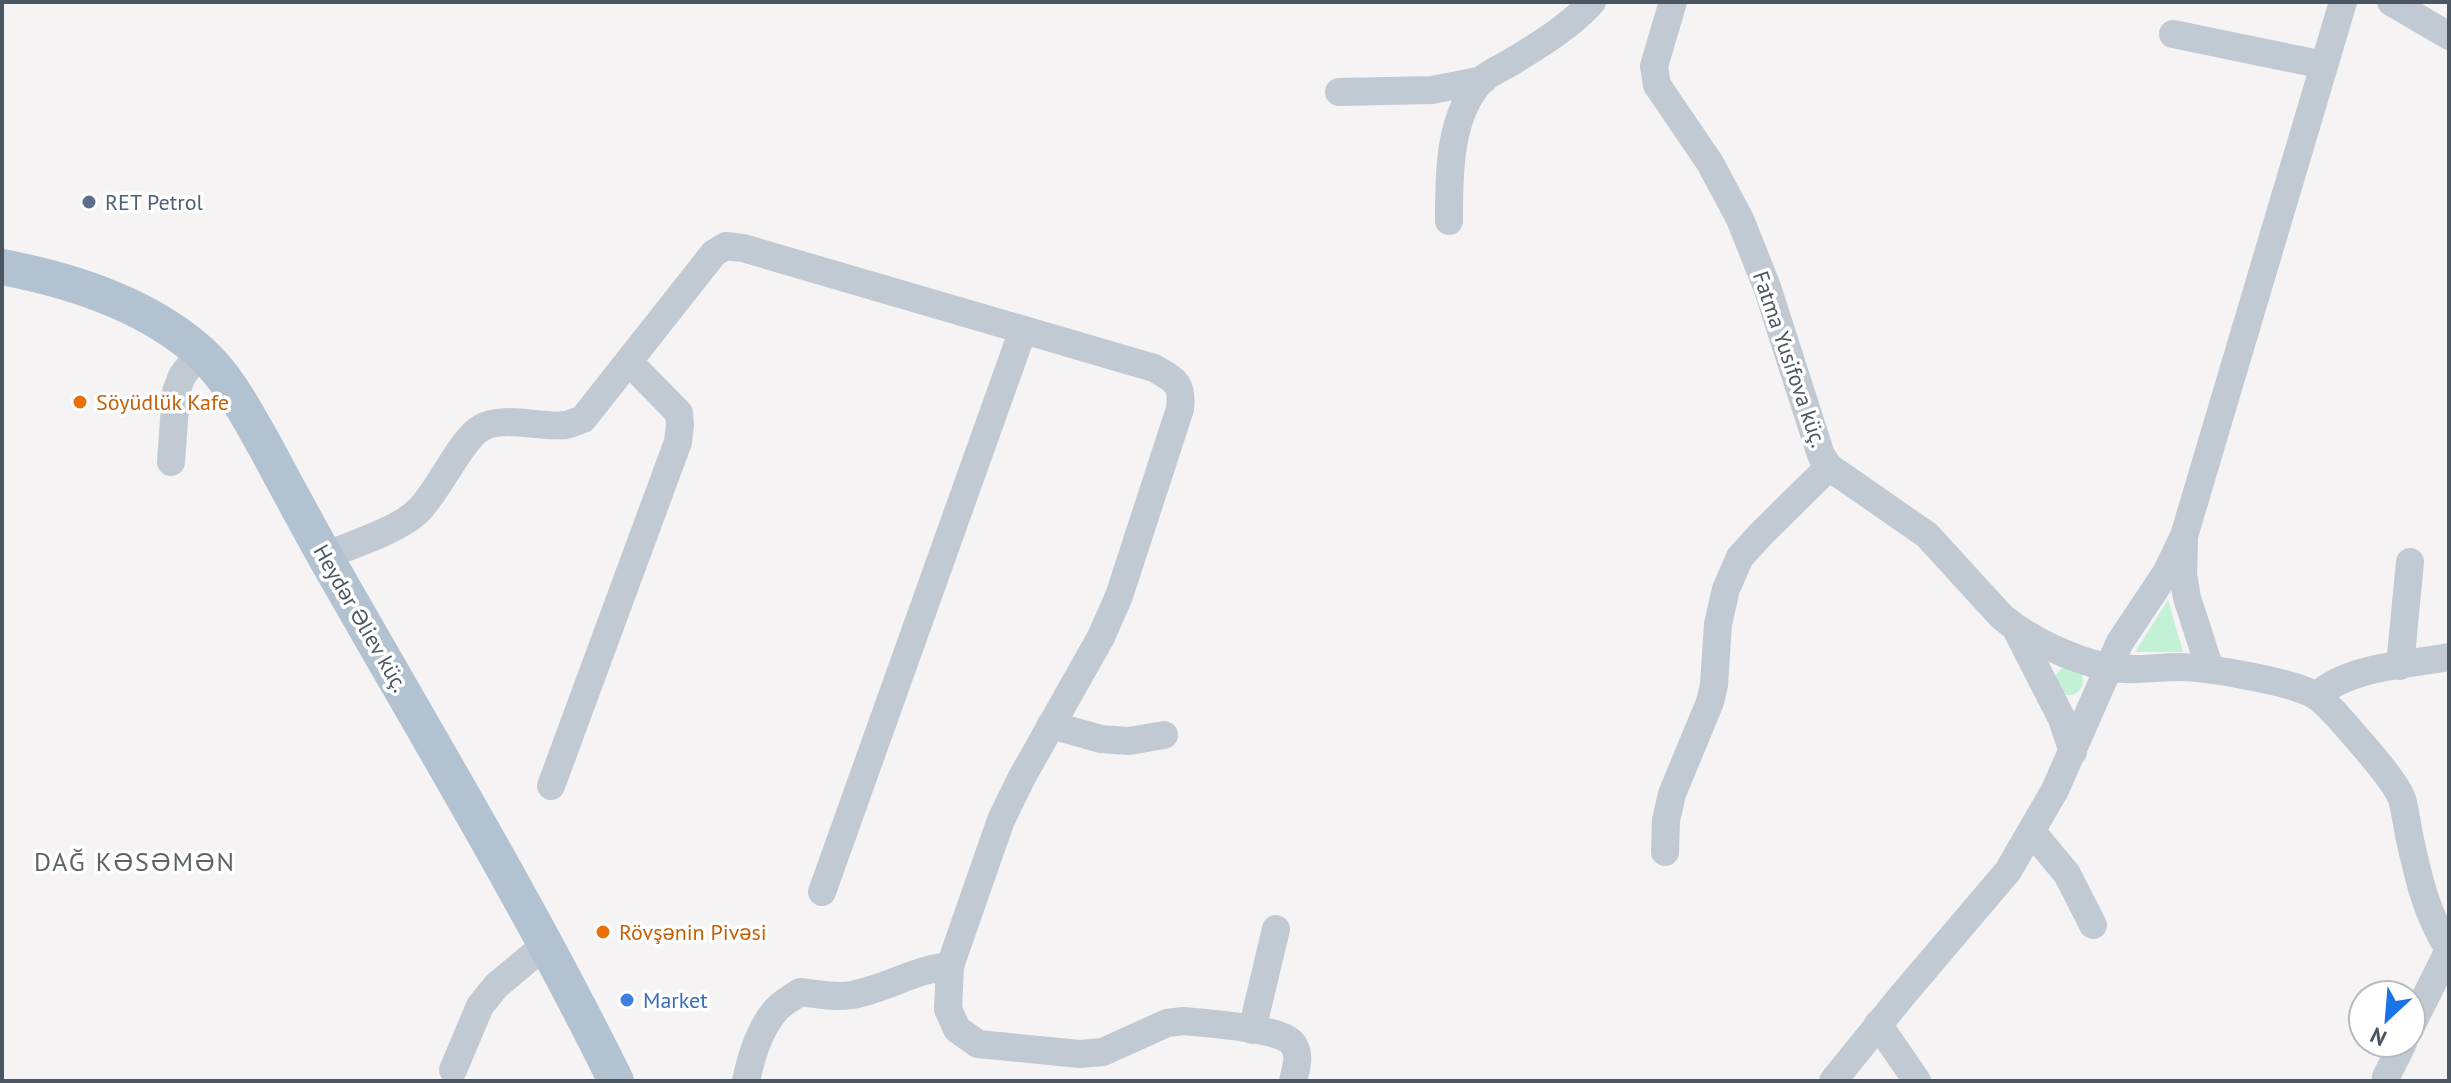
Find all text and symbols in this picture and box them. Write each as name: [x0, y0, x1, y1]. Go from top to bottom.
place label: RET Petrol: [105, 188, 203, 216]
marker: RET Petrol: [80, 193, 98, 211]
street label: Fatma Yusifova küç.: [1747, 267, 1833, 451]
place label: Söyüdlük Kafe: [96, 388, 229, 416]
marker: Söyüdlük Kafe: [71, 393, 89, 411]
street label: Heydər Əliev küç.: [308, 539, 414, 697]
district label: DAĞ KƏSƏMƏN: [34, 845, 236, 878]
place label: Rövşənin Pivəsi: [619, 918, 767, 946]
marker: Rövşənin Pivəsi: [594, 923, 612, 941]
north arrow: [2347, 979, 2427, 1059]
place label: Market: [643, 986, 708, 1014]
marker: Market: [618, 991, 636, 1009]
text: N: [2366, 1021, 2391, 1053]

